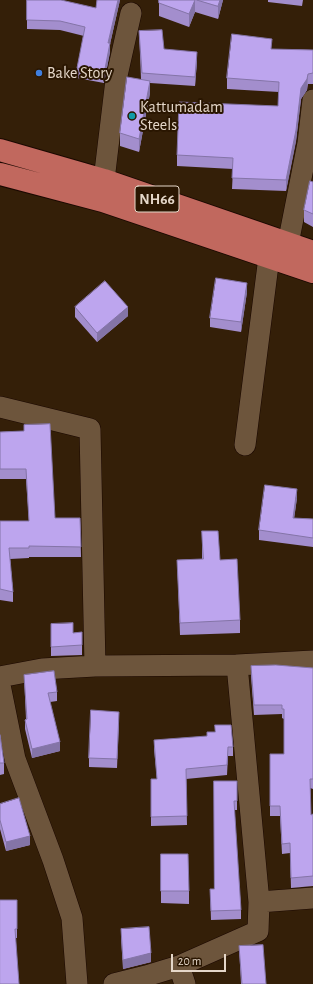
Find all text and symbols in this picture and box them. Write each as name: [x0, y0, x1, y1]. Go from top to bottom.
place label: Bake Story: [47, 63, 112, 83]
marker: Bake Story: [34, 68, 44, 78]
place label: Kattumadam Steels: [140, 97, 223, 135]
marker: Kattumadam Steels: [127, 111, 137, 121]
road number: NH66: [135, 186, 179, 212]
scale bar: [173, 946, 228, 972]
text: 20 m: [178, 955, 201, 967]

